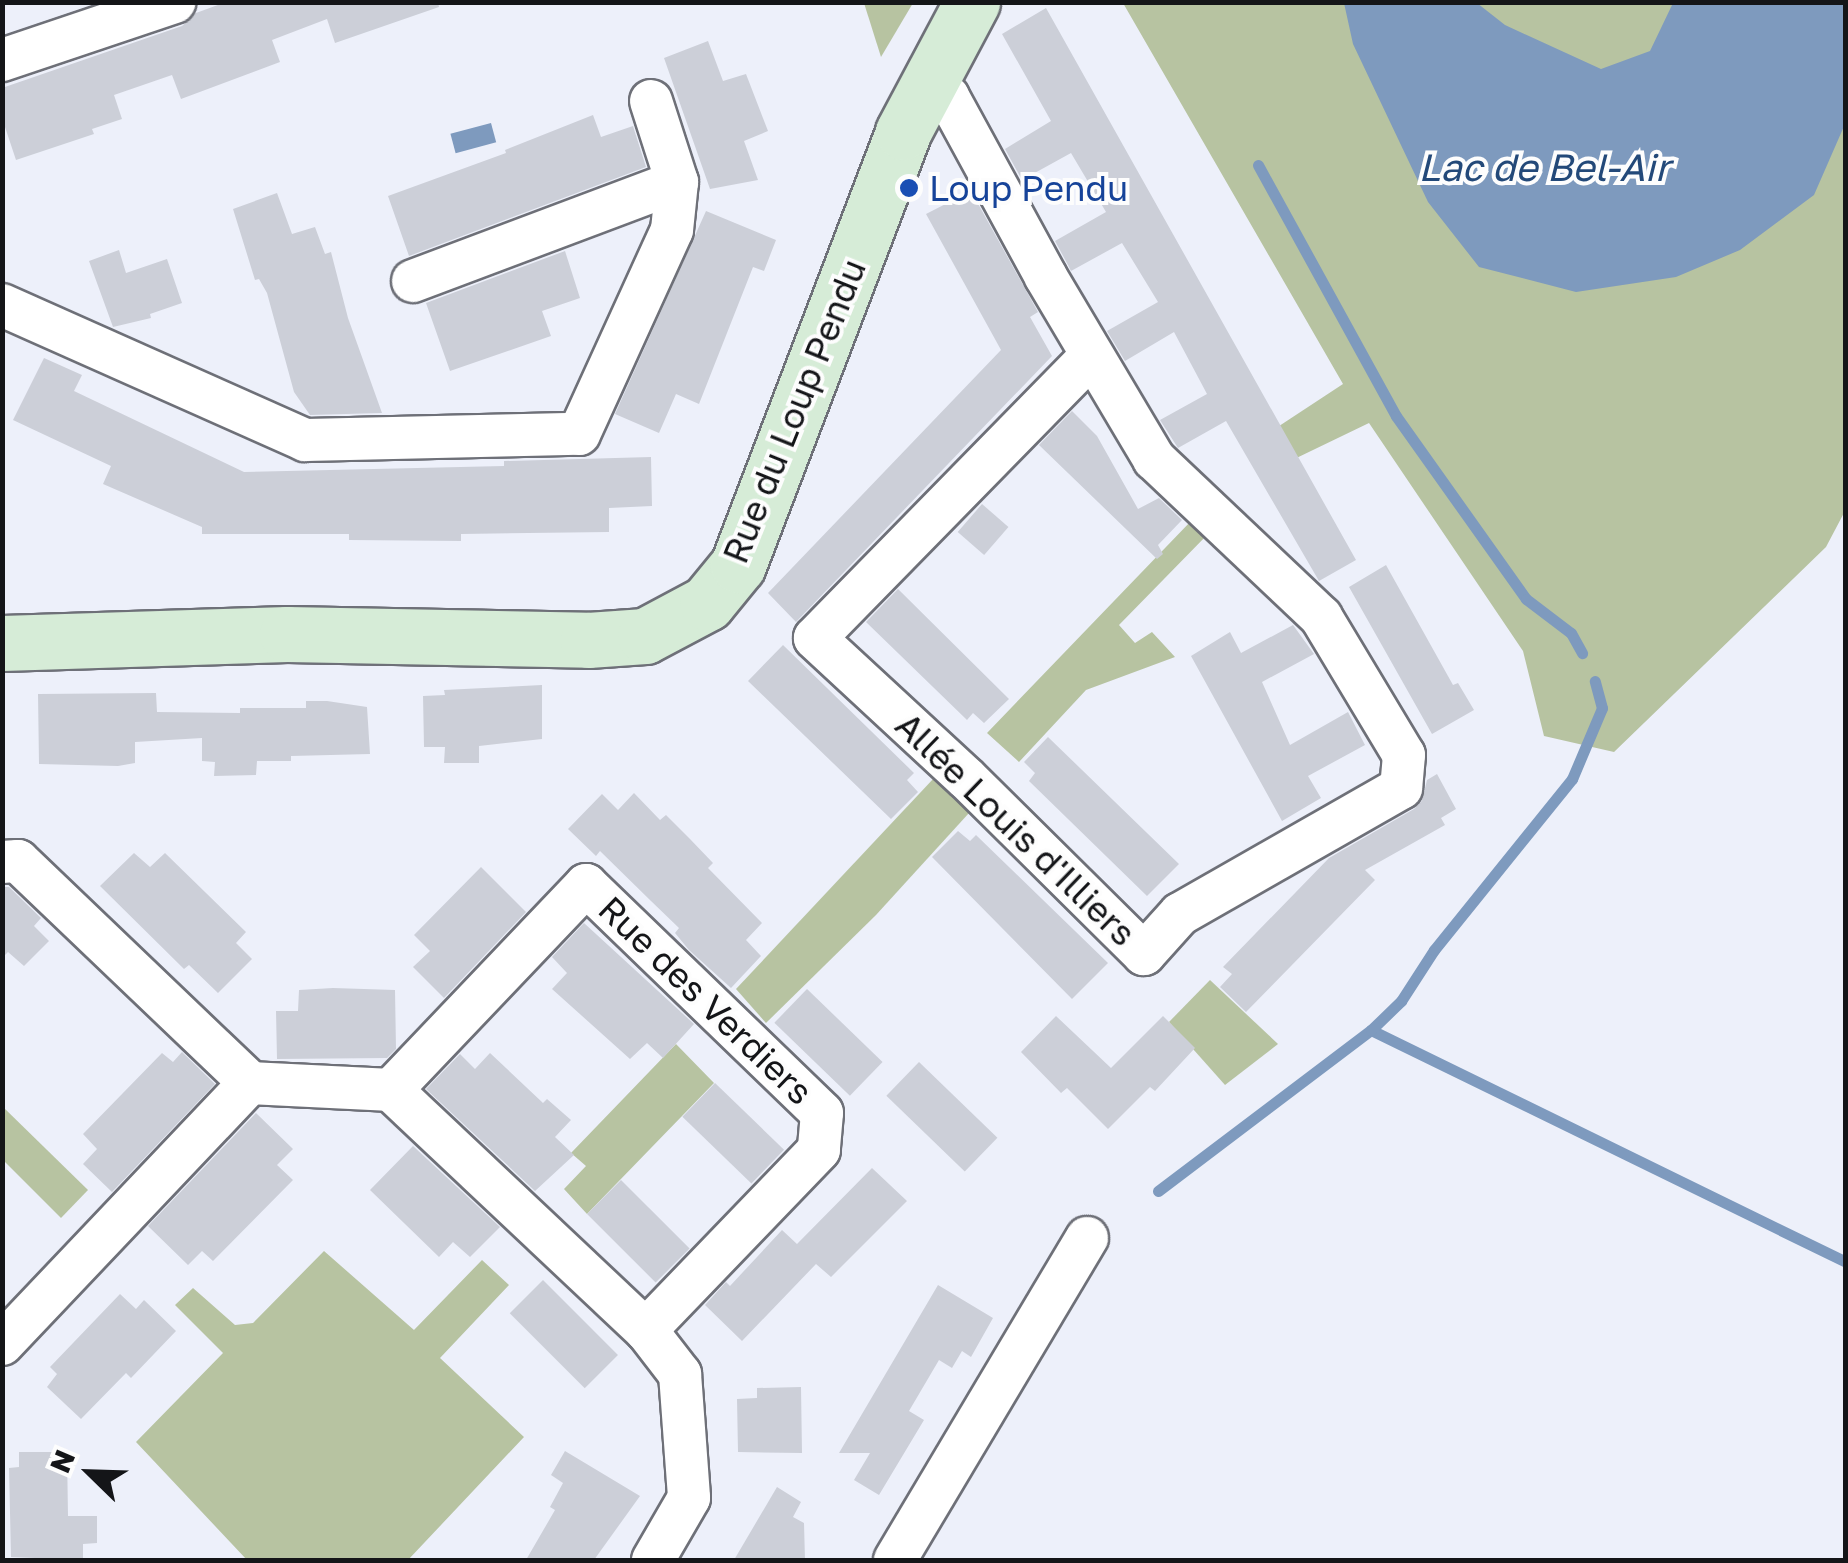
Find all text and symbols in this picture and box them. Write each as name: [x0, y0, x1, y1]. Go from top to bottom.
water label: Lac de Bel-Air: [1418, 144, 1670, 190]
place label: Loup Pendu: [929, 167, 1128, 209]
marker: Loup Pendu: [898, 177, 920, 199]
street label: Rue du Loup Pendu: [714, 253, 874, 569]
street label: Allée Louis d'Illiers: [887, 704, 1145, 954]
street label: Rue des Verdiers: [590, 887, 822, 1113]
north arrow: [40, 1423, 140, 1523]
text: N: [43, 1445, 81, 1477]

